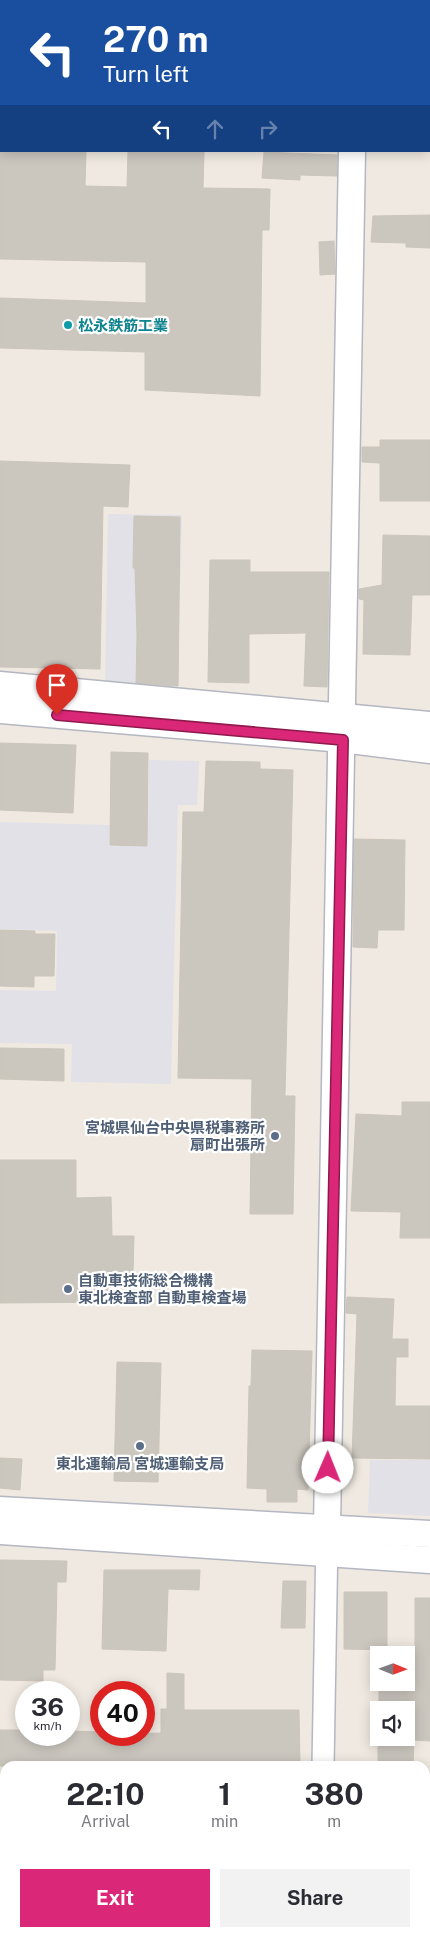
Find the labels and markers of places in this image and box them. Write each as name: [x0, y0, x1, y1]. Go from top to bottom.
place label: 松永鉄筋工業: [78, 317, 168, 334]
marker: 松永鉄筋工業: [62, 319, 74, 331]
pin: [36, 664, 78, 715]
place label: 宮城県仙台中央県税事務所 扇町出張所: [85, 1119, 265, 1153]
marker: 宮城県仙台中央県税事務所 扇町出張所: [269, 1130, 281, 1142]
place label: 自動車技術総合機構 東北検査部 自動車検査場: [78, 1272, 246, 1306]
marker: 自動車技術総合機構 東北検査部 自動車検査場: [62, 1283, 74, 1295]
marker: 東北運輸局 宮城運輸支局: [134, 1440, 146, 1452]
place label: 東北運輸局 宮城運輸支局: [56, 1455, 224, 1472]

